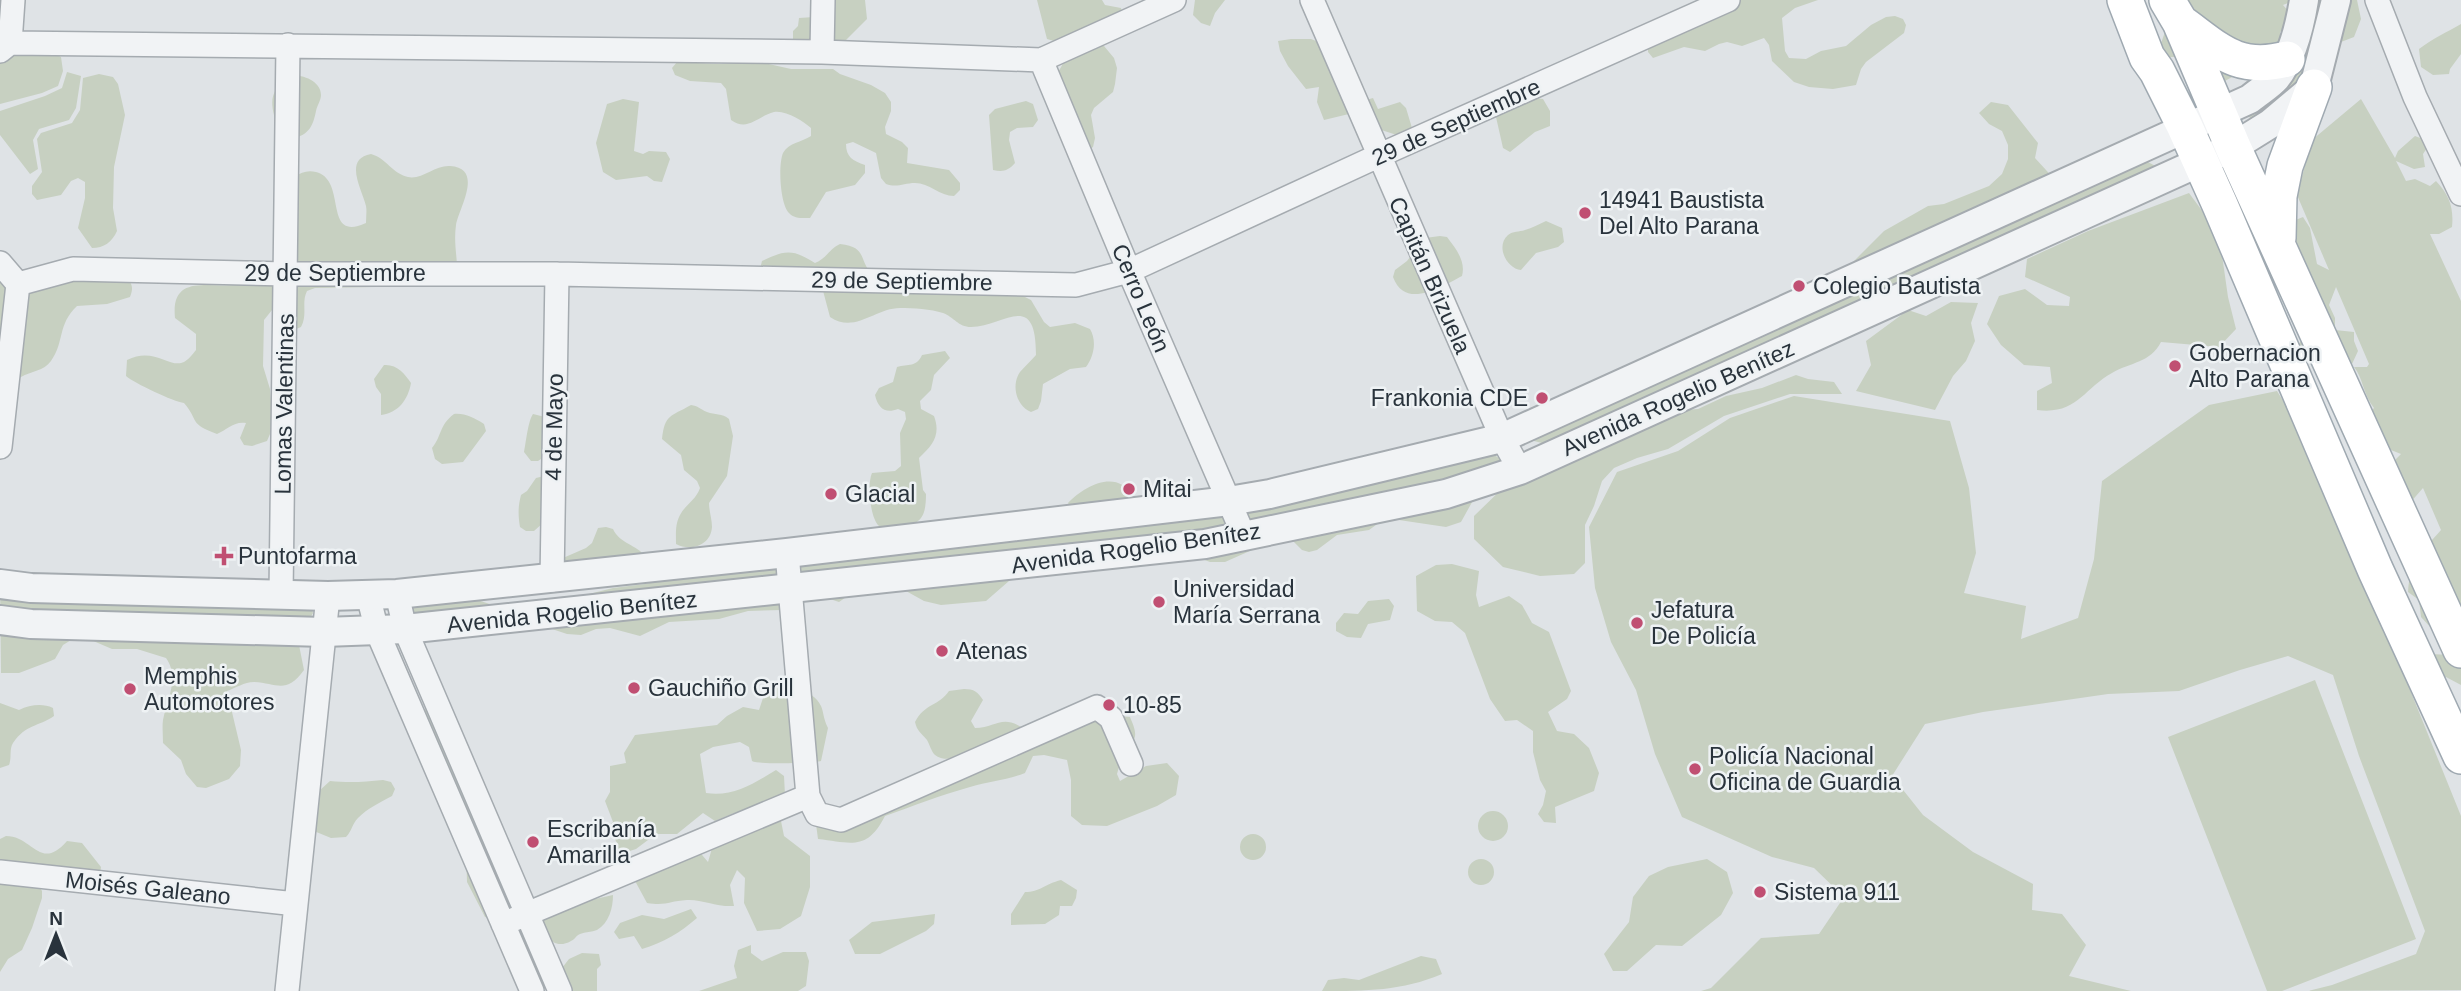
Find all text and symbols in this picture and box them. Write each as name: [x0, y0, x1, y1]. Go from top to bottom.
street label: 29 de Septiembre: [1368, 73, 1544, 171]
place label: 14941 Baustista Del Alto Parana: [1599, 187, 1764, 239]
street label: Capitán Brizuela: [1384, 193, 1476, 358]
marker: 14941 Baustista Del Alto Parana: [1577, 205, 1593, 221]
street label: Cerro León: [1107, 240, 1175, 356]
street label: 29 de Septiembre: [244, 260, 426, 286]
street label: 29 de Septiembre: [811, 266, 993, 296]
place label: Colegio Bautista: [1813, 273, 1981, 299]
marker: Colegio Bautista: [1791, 278, 1807, 294]
street label: Lomas Valentinas: [269, 313, 299, 495]
street label: Avenida Rogelio Benítez: [1558, 335, 1798, 461]
place label: Gobernacion Alto Parana: [2189, 340, 2321, 392]
marker: Gobernacion Alto Parana: [2167, 358, 2183, 374]
street label: 4 de Mayo: [540, 373, 568, 481]
place label: Frankonia CDE: [1371, 385, 1528, 411]
marker: Frankonia CDE: [1534, 390, 1550, 406]
place label: Mitai: [1143, 476, 1192, 502]
place label: Glacial: [845, 481, 915, 507]
marker: Mitai: [1121, 481, 1137, 497]
marker: Glacial: [823, 486, 839, 502]
street label: Avenida Rogelio Benítez: [1010, 518, 1262, 578]
place label: Puntofarma: [238, 543, 357, 569]
marker: Puntofarma: [216, 548, 232, 564]
place label: Universidad María Serrana: [1173, 576, 1320, 628]
street label: Avenida Rogelio Benítez: [446, 586, 698, 638]
marker: Universidad María Serrana: [1151, 594, 1167, 610]
place label: Jefatura De Policía: [1651, 597, 1756, 649]
marker: Jefatura De Policía: [1629, 615, 1645, 631]
place label: Atenas: [956, 638, 1028, 664]
marker: Atenas: [934, 643, 950, 659]
place label: Memphis Automotores: [144, 663, 274, 715]
place label: Gauchiño Grill: [648, 675, 794, 701]
marker: Gauchiño Grill: [626, 680, 642, 696]
marker: Memphis Automotores: [122, 681, 138, 697]
place label: 10-85: [1123, 692, 1182, 718]
marker: 10-85: [1101, 697, 1117, 713]
place label: Policía Nacional Oficina de Guardia: [1709, 743, 1901, 795]
marker: Policía Nacional Oficina de Guardia: [1687, 761, 1703, 777]
place label: Escribanía Amarilla: [547, 816, 656, 868]
marker: Escribanía Amarilla: [525, 834, 541, 850]
street label: Moisés Galeano: [64, 866, 232, 910]
place label: Sistema 911: [1774, 879, 1900, 905]
marker: Sistema 911: [1752, 884, 1768, 900]
north arrow: [21, 900, 91, 970]
text: N: [49, 908, 63, 929]

